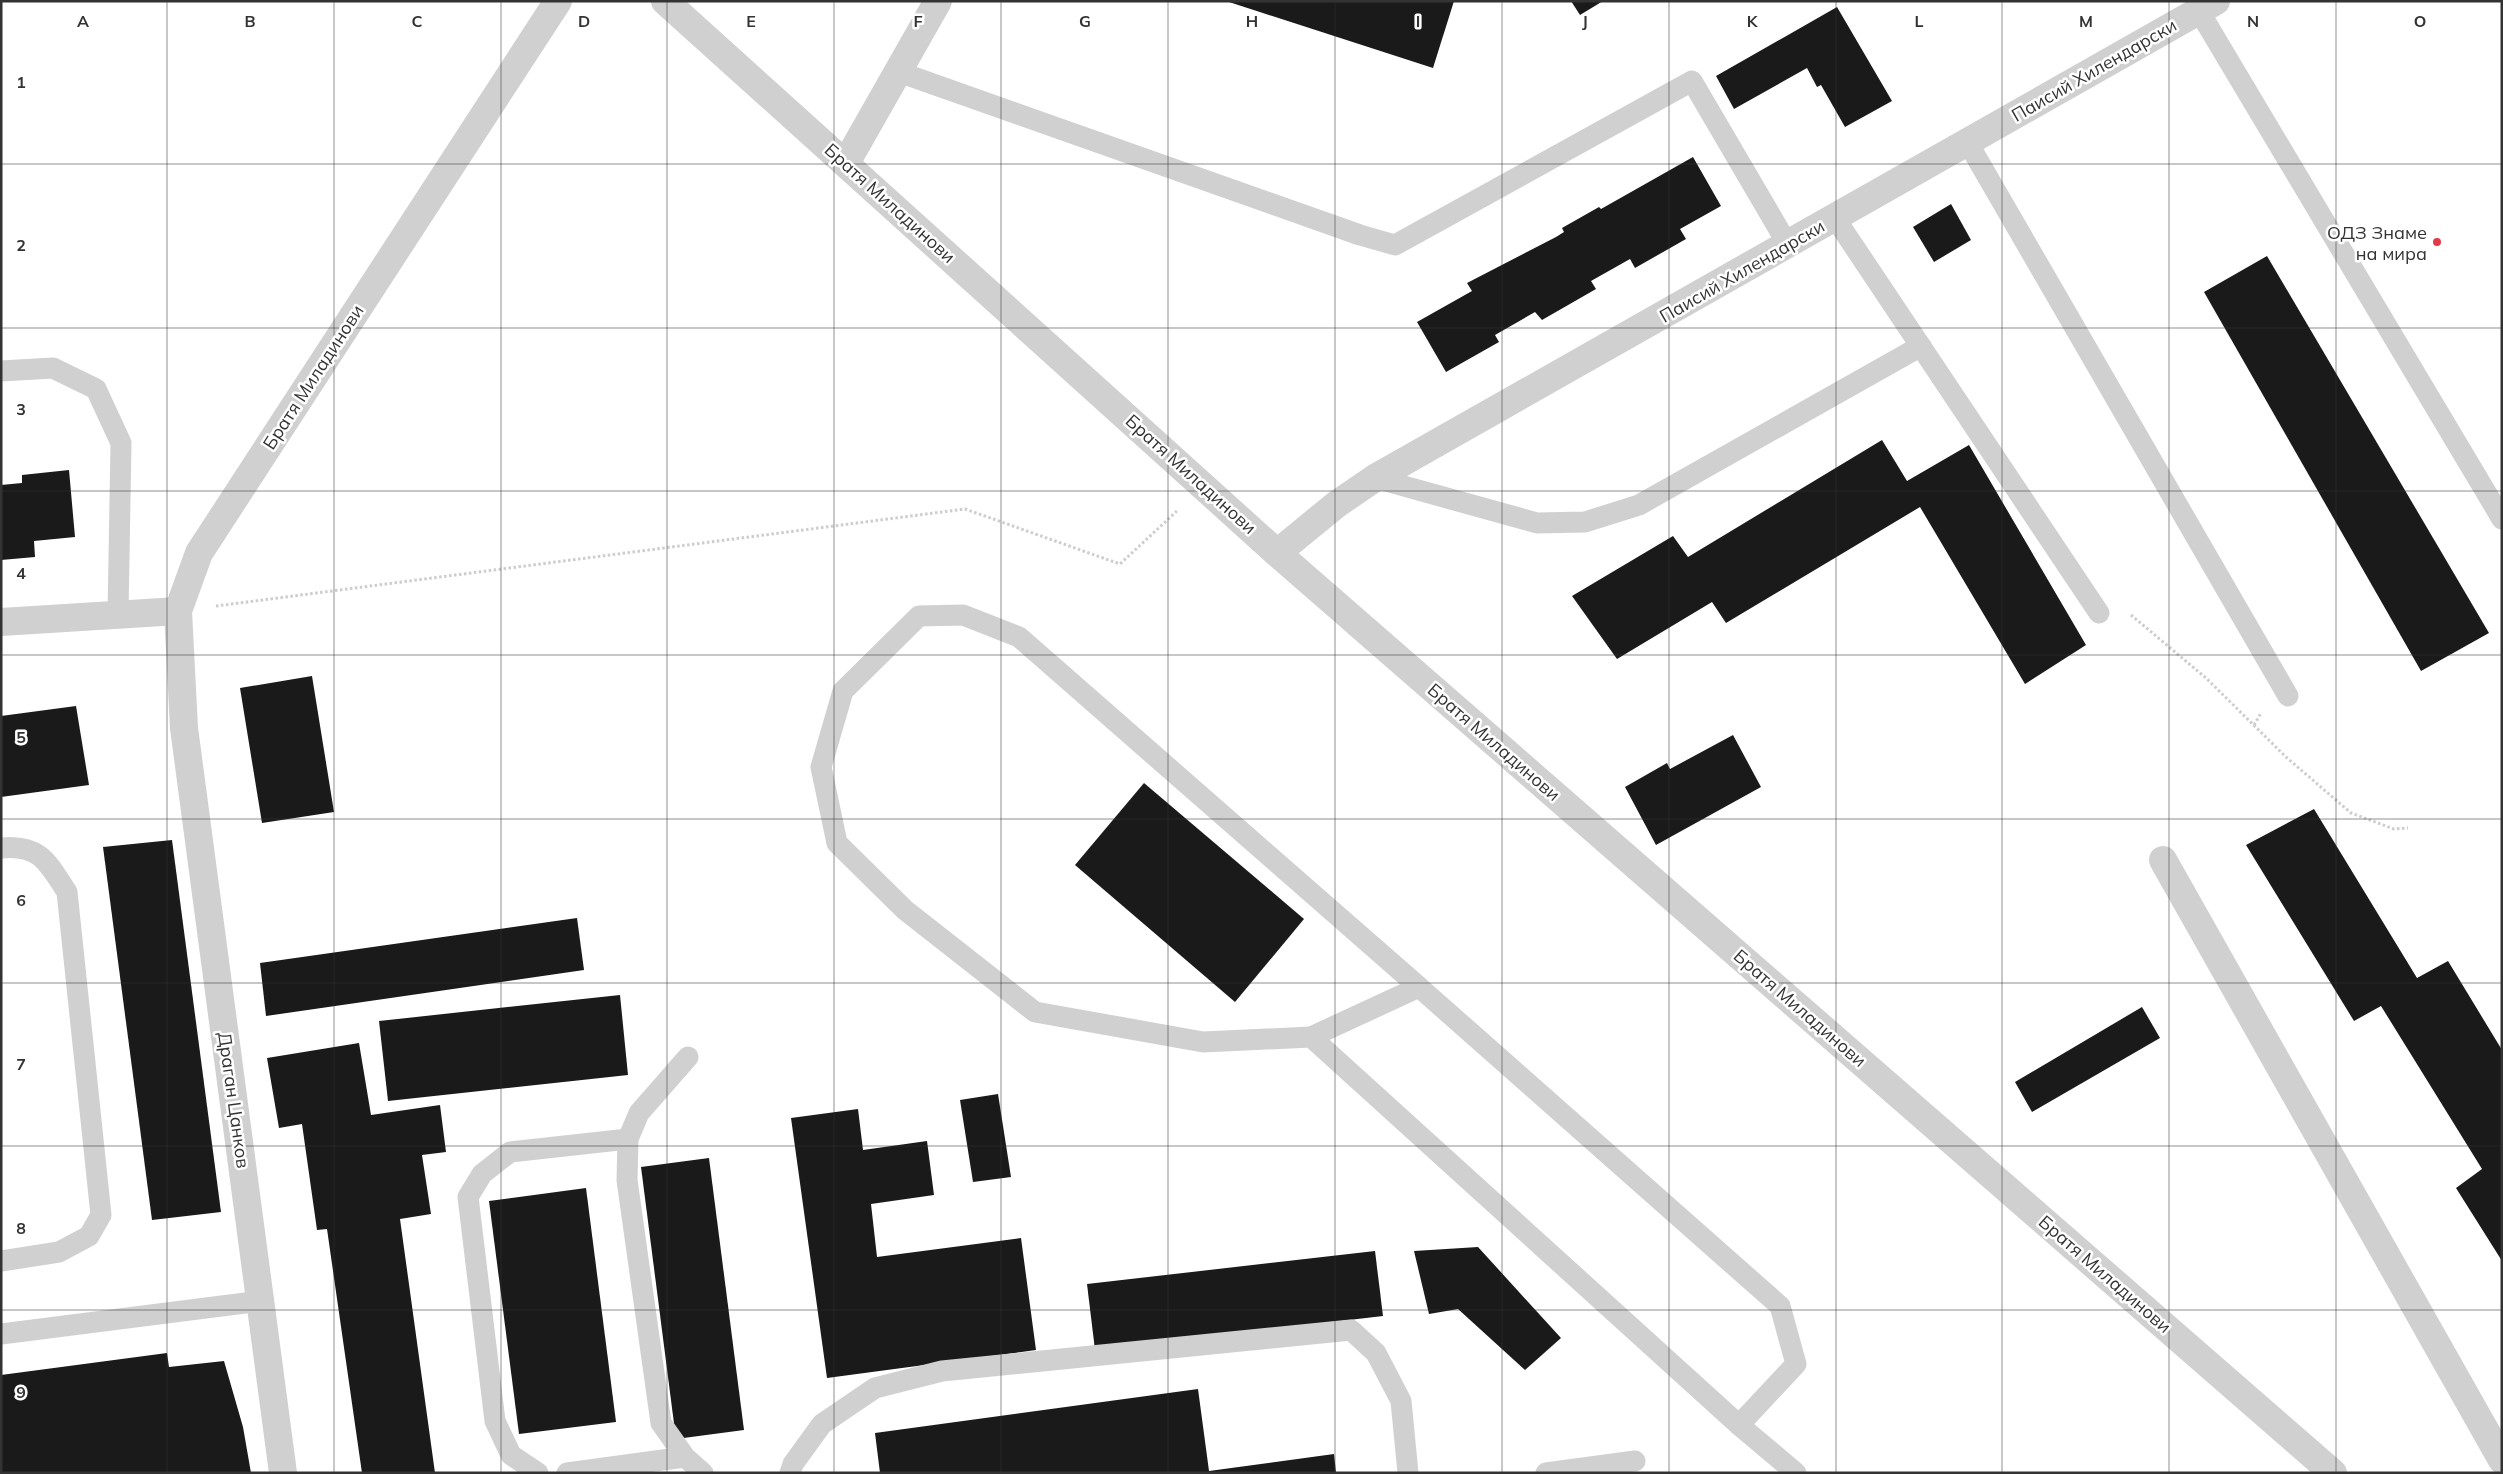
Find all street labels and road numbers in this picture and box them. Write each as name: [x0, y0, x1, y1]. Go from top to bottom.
street label: Паисий Хилендарски: [2007, 13, 2181, 127]
street label: Братя Миладинови: [820, 138, 960, 268]
street label: Паисий Хилендарски: [1655, 214, 1829, 328]
street label: Братя Миладинови: [258, 300, 368, 454]
street label: Братя Миладинови: [1121, 409, 1261, 539]
street label: Братя Миладинови: [1423, 678, 1565, 806]
street label: Братя Миладинови: [1729, 944, 1871, 1072]
street label: Драган Цанков: [213, 1030, 255, 1170]
street label: Братя Миладинови: [2034, 1210, 2176, 1338]

